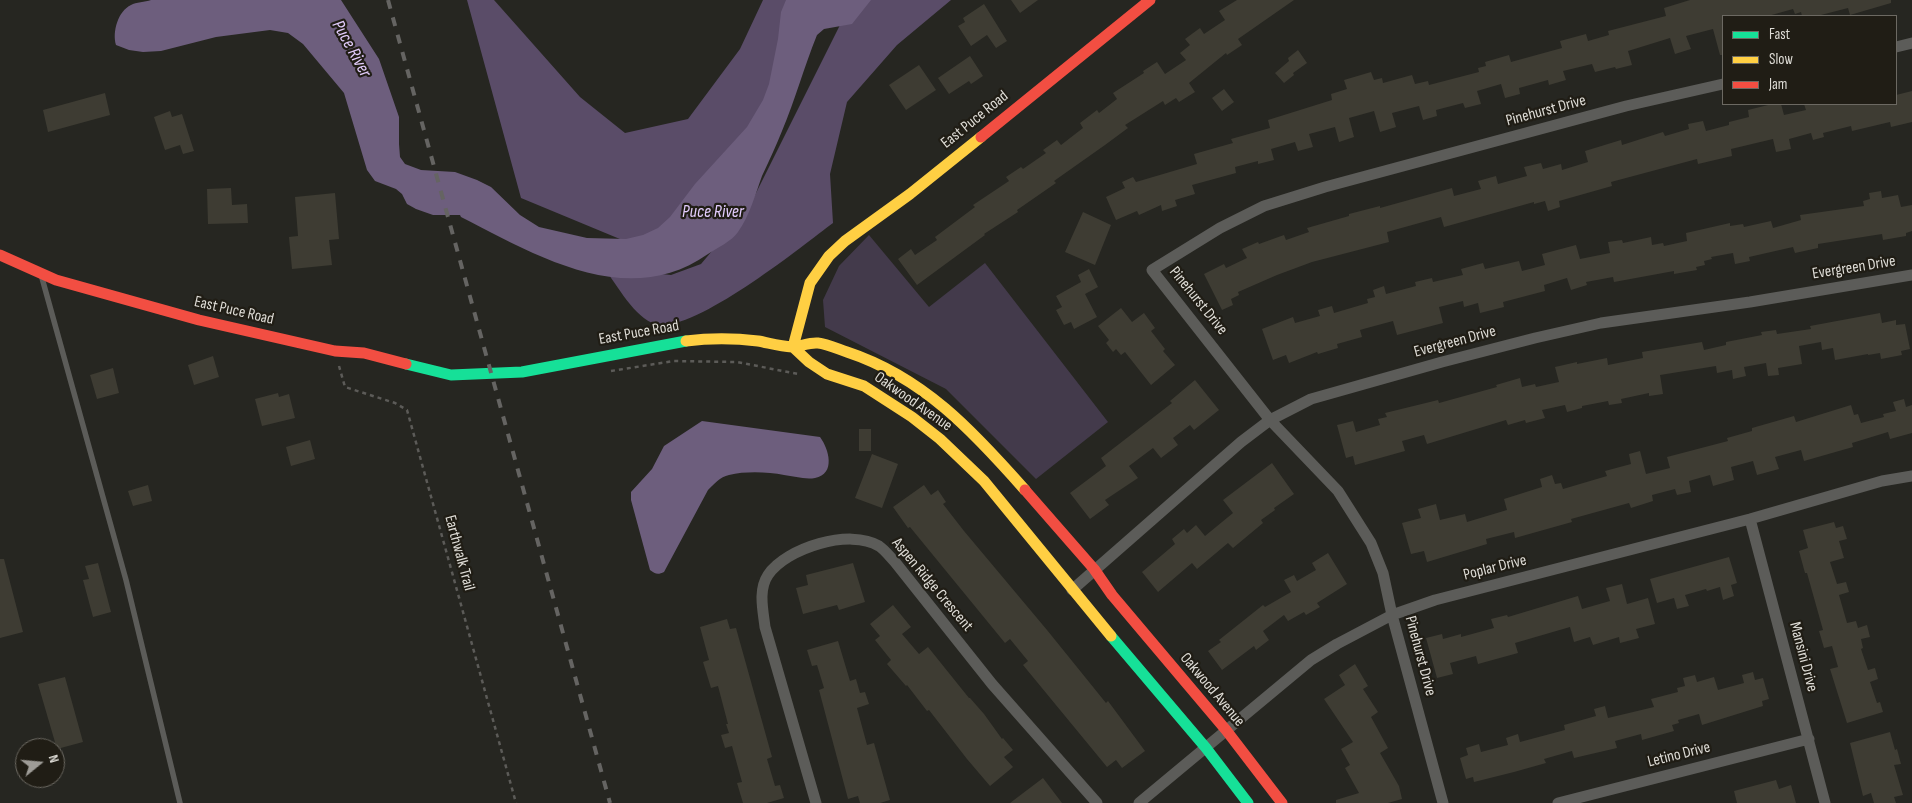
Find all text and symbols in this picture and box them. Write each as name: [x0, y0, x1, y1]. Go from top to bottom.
legend: [1722, 15, 1897, 105]
water label: Puce River: [327, 17, 375, 81]
text: Fast: [1769, 25, 1790, 44]
text: Slow: [1769, 50, 1793, 69]
text: Jam: [1769, 75, 1787, 94]
street label: East Puce Road: [937, 87, 1013, 153]
street label: Pinehurst Drive: [1504, 91, 1588, 131]
water label: Puce River: [682, 201, 744, 223]
street label: Evergreen Drive: [1811, 252, 1897, 284]
street label: Pinehurst Drive: [1165, 263, 1231, 339]
street label: East Puce Road: [192, 293, 276, 329]
street label: East Puce Road: [597, 317, 681, 349]
street label: Evergreen Drive: [1412, 322, 1498, 362]
street label: Oakwood Avenue: [870, 368, 956, 436]
street label: Earthwalk Trail: [440, 513, 478, 593]
street label: Aspen Ridge Crescent: [887, 534, 977, 636]
street label: Poplar Drive: [1462, 551, 1528, 585]
street label: Pinehurst Drive: [1400, 614, 1440, 698]
street label: Mansini Drive: [1784, 620, 1822, 694]
street label: Oakwood Avenue: [1176, 649, 1248, 731]
north arrow: [15, 738, 65, 788]
street label: Letino Drive: [1646, 738, 1712, 772]
text: N: [45, 753, 63, 765]

